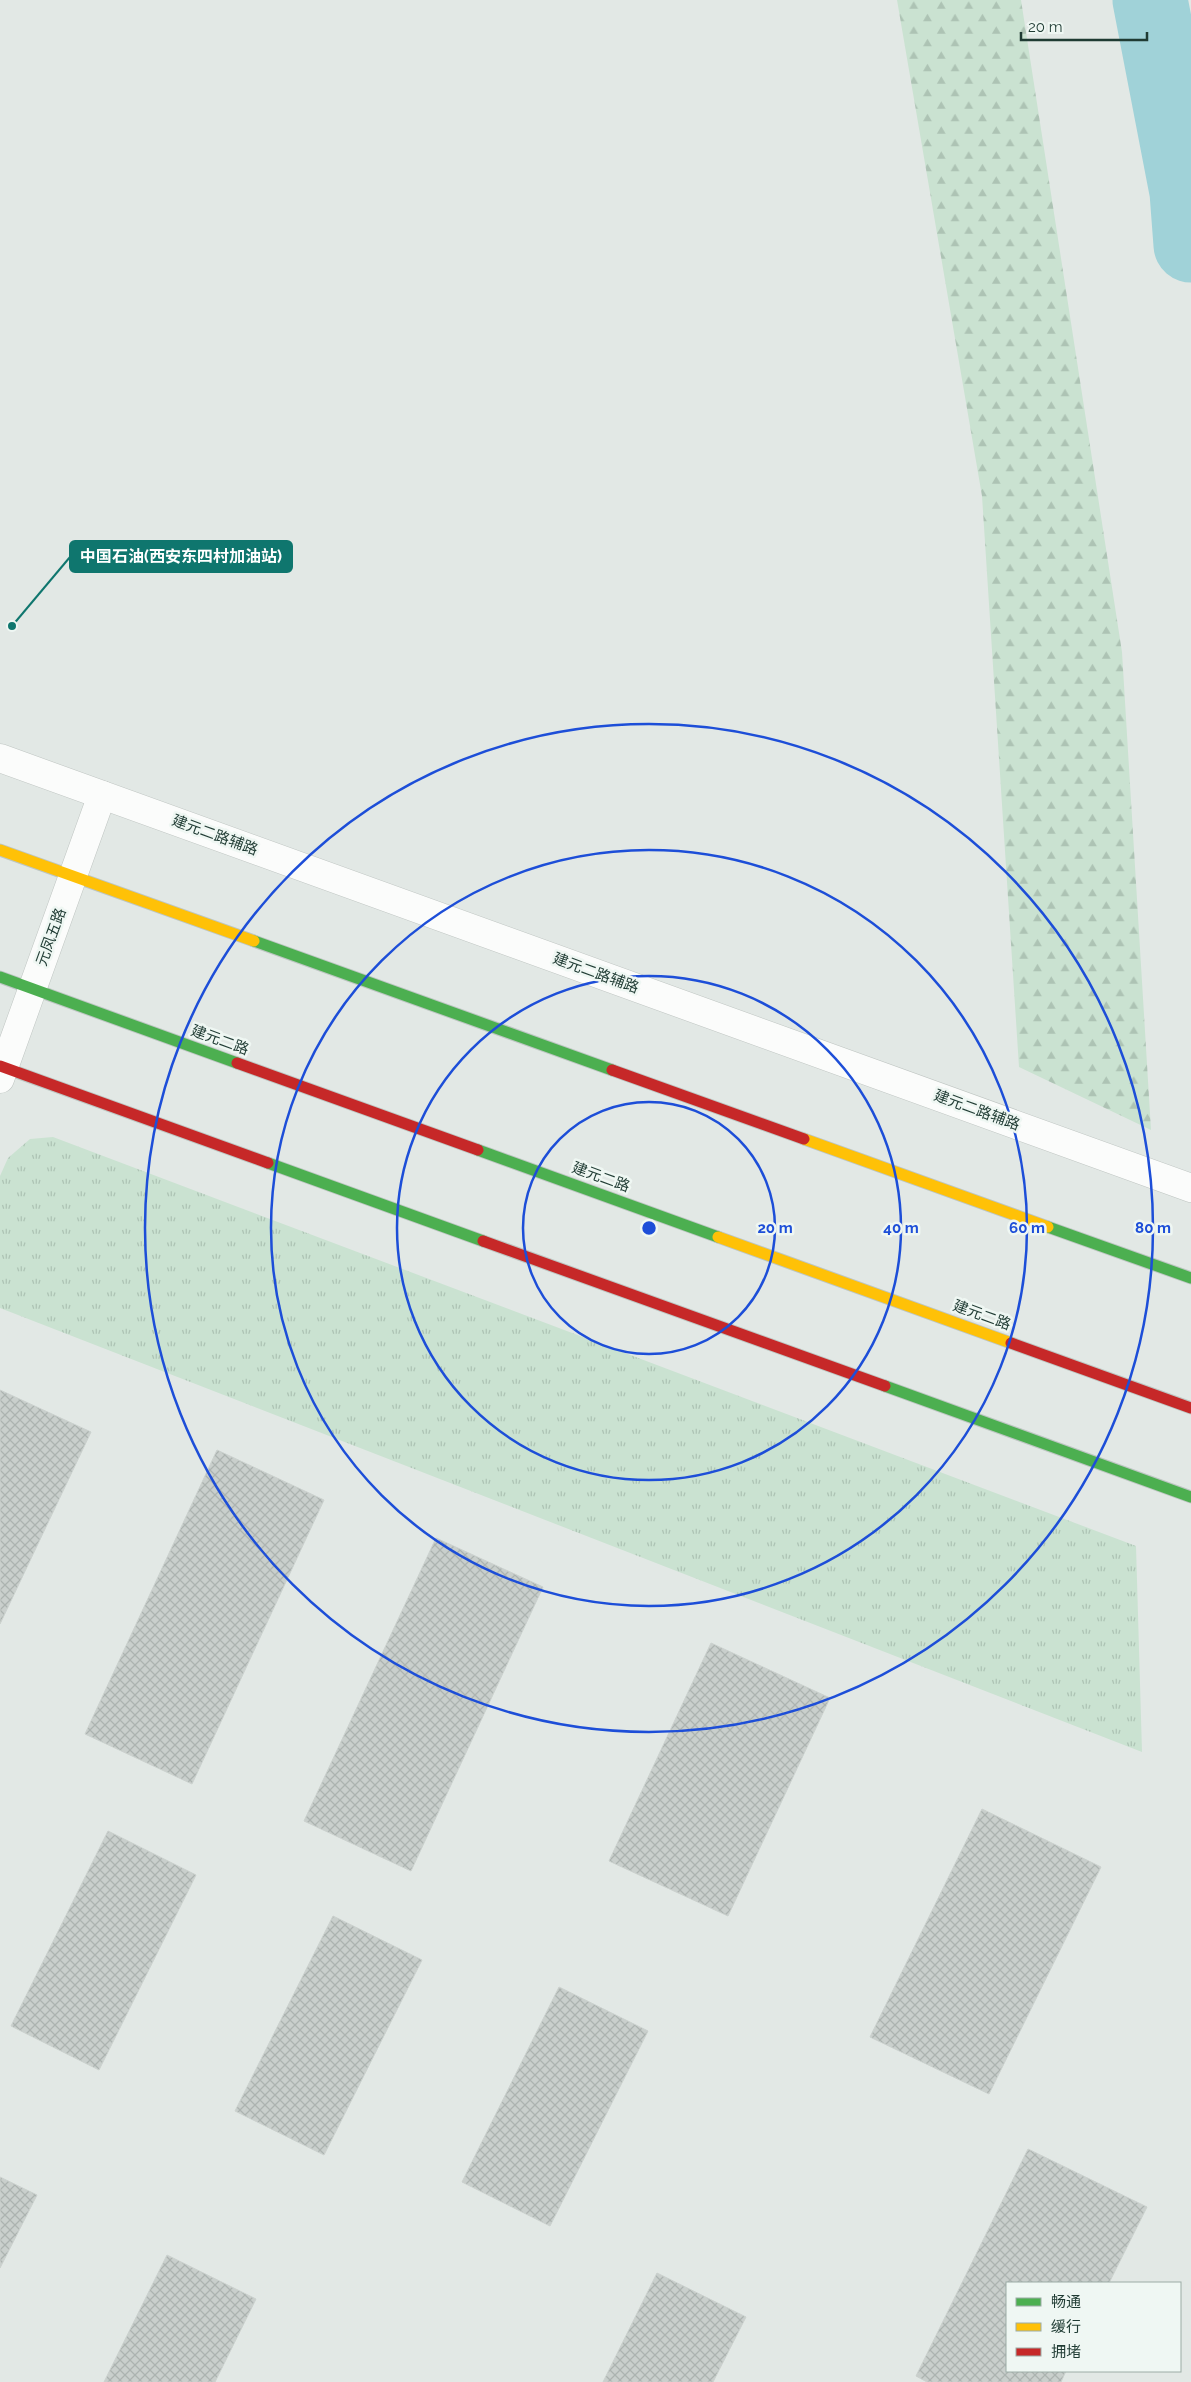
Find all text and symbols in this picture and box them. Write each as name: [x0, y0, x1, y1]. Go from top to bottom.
scale bar: [1021, 10, 1147, 42]
text: 20 m: [1028, 18, 1063, 36]
callout: 中国石油(西安东四村加油站): [70, 541, 292, 572]
text: 中国石油(西安东四村加油站): [80, 547, 282, 566]
street label: 建元二路辅路: [170, 811, 260, 859]
street label: 元凤五路: [32, 906, 70, 968]
street label: 建元二路辅路: [551, 949, 641, 997]
street label: 建元二路: [189, 1021, 251, 1059]
street label: 建元二路辅路: [932, 1086, 1022, 1134]
street label: 建元二路: [570, 1158, 632, 1196]
centre of rings: [640, 1219, 658, 1237]
text: 20 m: [757, 1219, 793, 1237]
text: 40 m: [883, 1219, 919, 1237]
text: 60 m: [1009, 1219, 1045, 1237]
text: 80 m: [1135, 1219, 1171, 1237]
street label: 建元二路: [951, 1296, 1013, 1334]
legend: [1006, 2282, 1181, 2372]
text: 畅通: [1051, 2293, 1081, 2311]
text: 缓行: [1051, 2318, 1081, 2336]
text: 拥堵: [1051, 2343, 1081, 2361]

